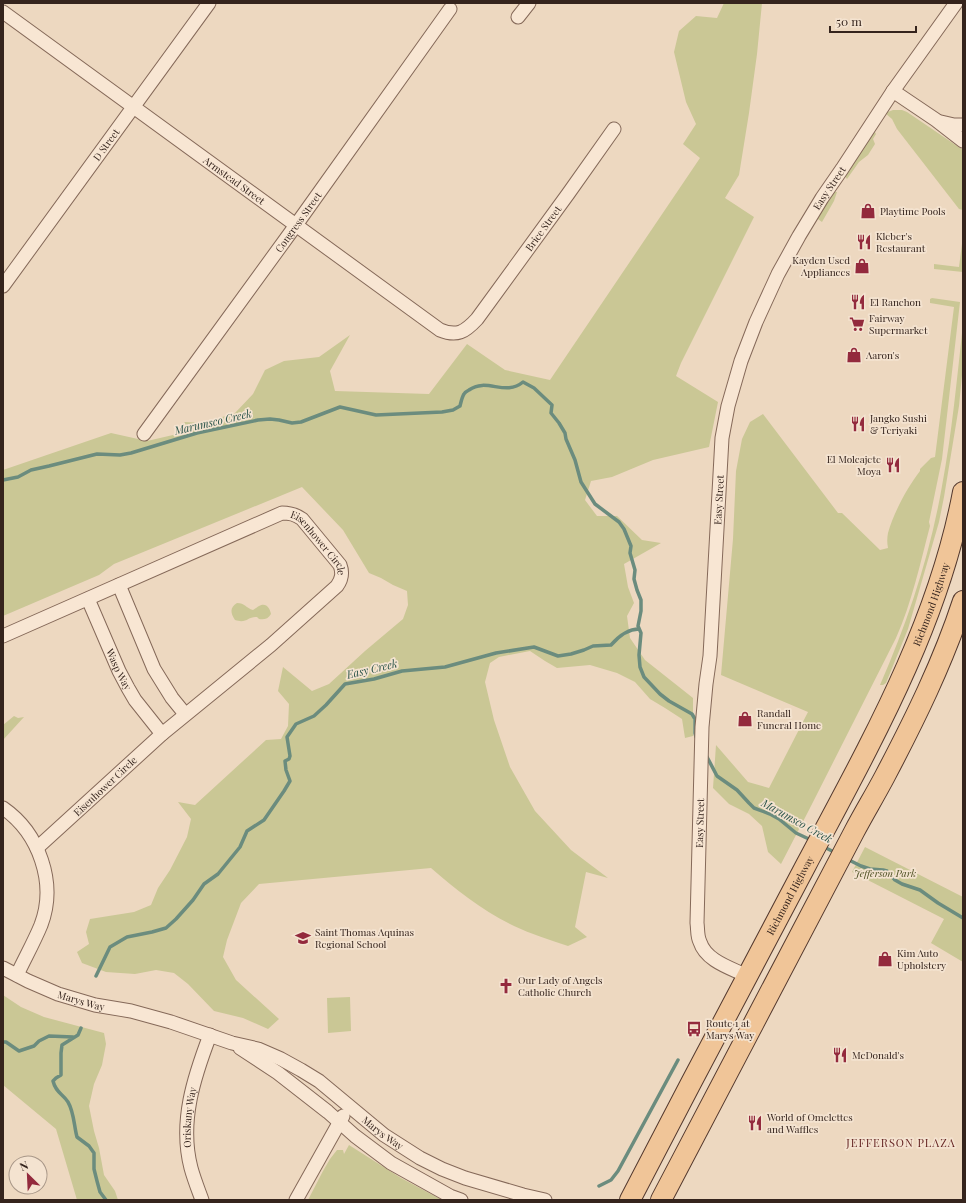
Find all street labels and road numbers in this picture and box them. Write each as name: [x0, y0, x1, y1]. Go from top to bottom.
street label: D Street: [90, 125, 123, 163]
street label: Armstead Street: [200, 153, 268, 208]
street label: Easy Street: [809, 163, 849, 212]
street label: Congress Street: [272, 189, 325, 255]
street label: Brice Street: [522, 202, 565, 254]
street label: Easy Street: [710, 474, 727, 525]
street label: Eisenhower Circle: [289, 507, 349, 575]
street label: Richmond Highway: [909, 561, 952, 648]
street label: Wasp Way: [103, 646, 135, 693]
street label: Eisenhower Circle: [70, 753, 140, 819]
street label: Easy Street: [692, 798, 707, 848]
street label: Richmond Highway: [763, 853, 817, 937]
street label: Marys Way: [56, 987, 106, 1013]
street label: Oriskany Way: [180, 1086, 200, 1148]
street label: Marys Way: [359, 1113, 406, 1153]

